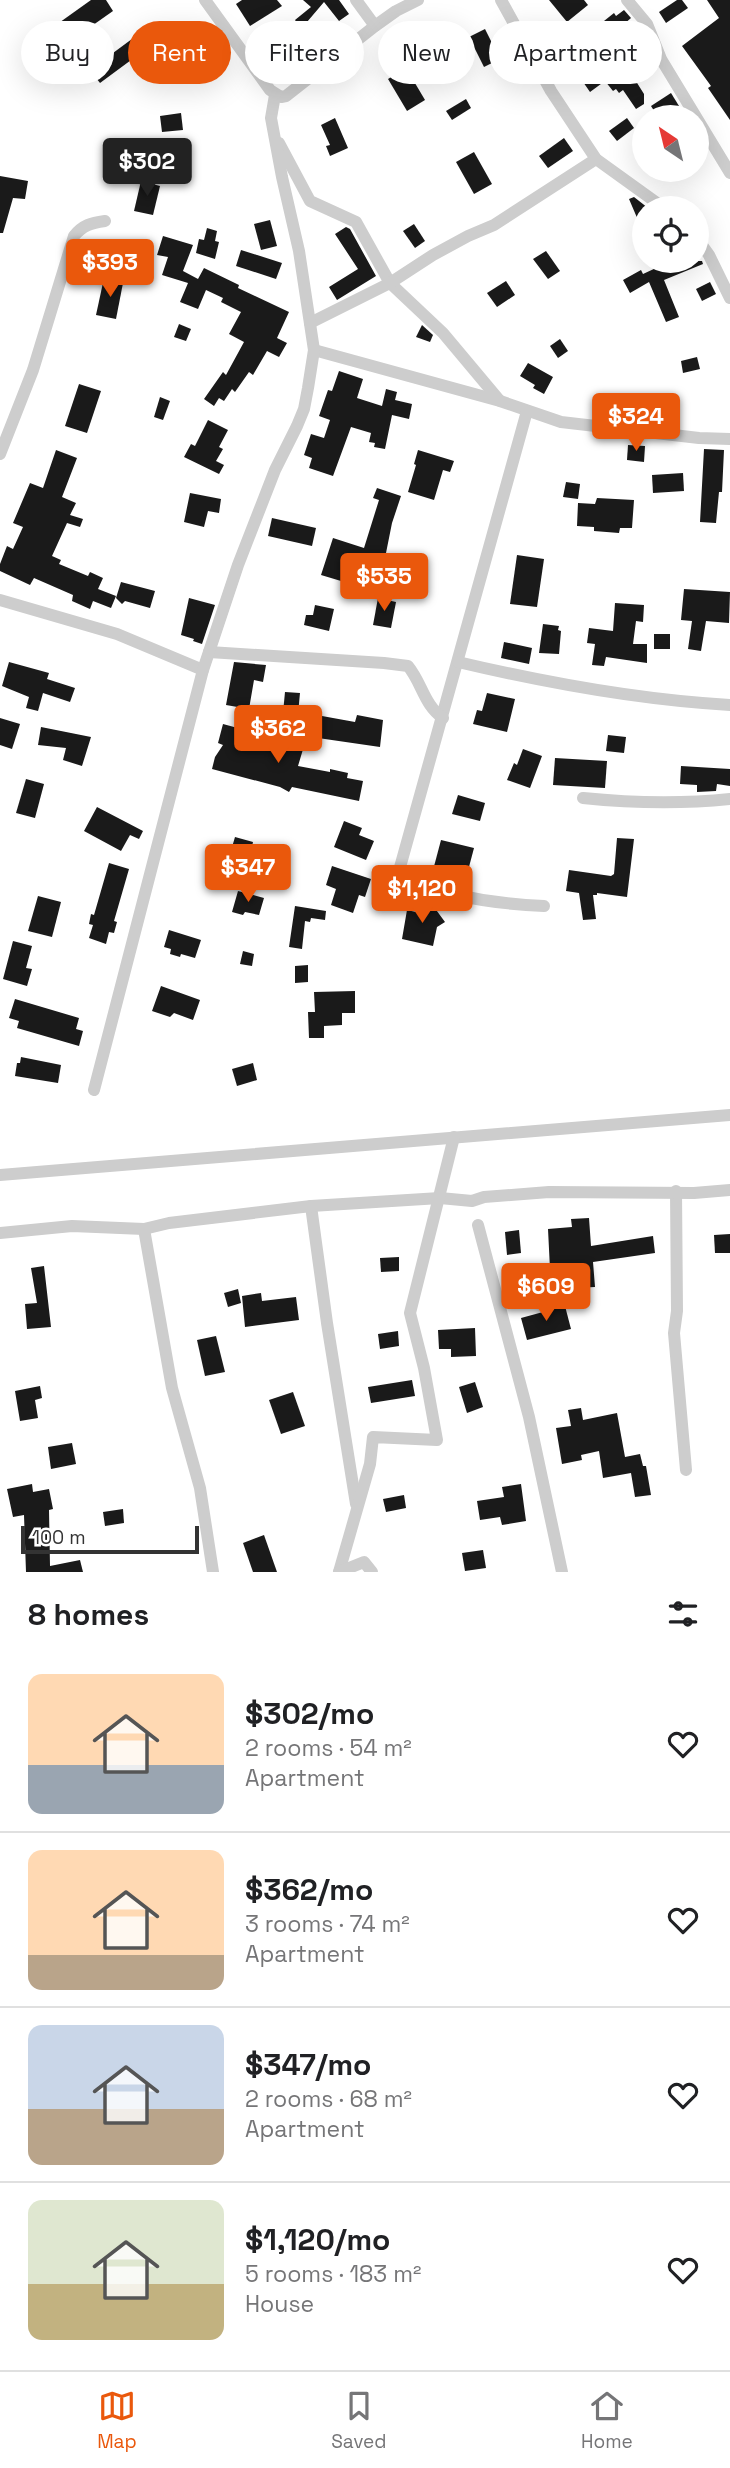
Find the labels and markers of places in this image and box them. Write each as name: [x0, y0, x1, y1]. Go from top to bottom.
pin: $302: [106, 138, 188, 198]
pin: $393: [69, 240, 151, 299]
pin: $324: [595, 393, 677, 453]
pin: $535: [343, 554, 425, 613]
pin: $362: [237, 706, 319, 765]
pin: $347: [207, 844, 289, 904]
pin: $1,120: [365, 866, 479, 925]
pin: $609: [505, 1264, 587, 1323]

